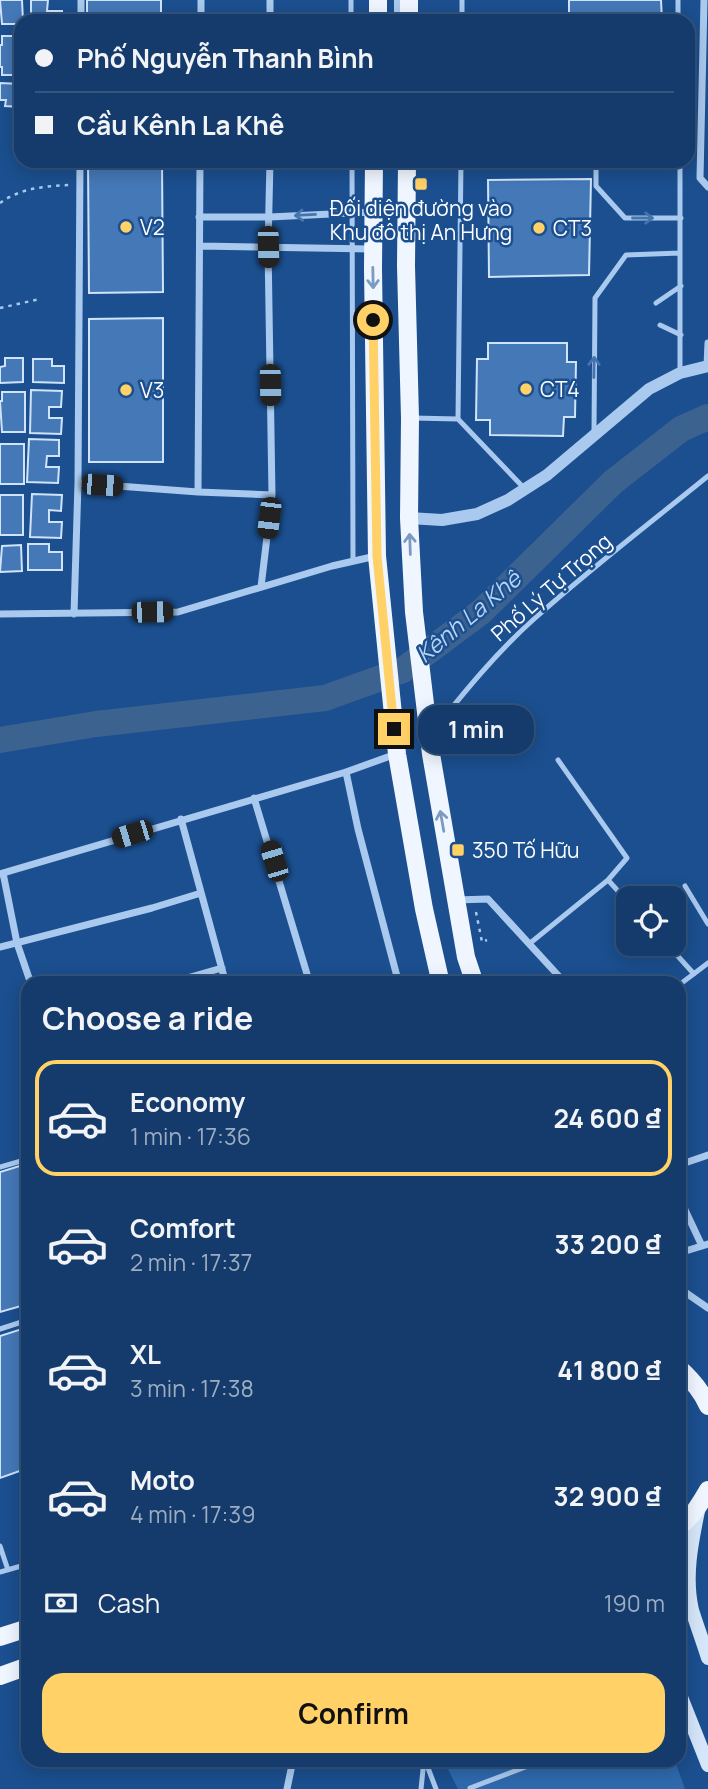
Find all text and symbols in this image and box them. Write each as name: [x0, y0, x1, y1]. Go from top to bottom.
text: Phố Nguyễn Thanh Bình: [77, 40, 374, 76]
text: Cầu Kênh La Khê: [77, 107, 284, 143]
marker: Đối diện đường vào Khu đô thị An Hưng: [413, 176, 429, 192]
place label: Đối diện đường vào Khu đô thị An Hưng: [330, 194, 512, 246]
one-way arrow: [294, 208, 317, 221]
one-way arrow: [632, 211, 655, 225]
place label: V2: [140, 213, 165, 241]
place label: CT3: [553, 214, 592, 242]
marker: V2: [118, 219, 134, 235]
marker: CT3: [531, 220, 547, 236]
car: [258, 226, 279, 268]
one-way arrow: [366, 266, 380, 289]
route start: [357, 304, 389, 336]
one-way arrow: [588, 356, 601, 379]
car: [260, 364, 281, 406]
place label: CT4: [540, 375, 580, 403]
place label: V3: [140, 376, 164, 404]
marker: CT4: [518, 381, 534, 397]
marker: V3: [118, 382, 134, 398]
car: [81, 473, 124, 497]
car: [257, 496, 282, 540]
street label: Phố Lý Tự Trọng: [485, 527, 617, 647]
one-way arrow: [403, 533, 416, 556]
water label: Kênh La Khê: [409, 562, 528, 669]
car: [131, 601, 174, 623]
callout: 1 min: [418, 704, 534, 754]
route end: [378, 713, 410, 745]
text: 1 min: [448, 713, 504, 745]
one-way arrow: [435, 810, 449, 833]
car: [109, 818, 156, 850]
place label: 350 Tố Hữu: [472, 836, 580, 864]
car: [258, 838, 291, 884]
marker: 350 Tố Hữu: [450, 842, 466, 858]
map controls: [616, 886, 686, 956]
button: locate: [616, 886, 686, 956]
text: Choose a ride: [42, 996, 253, 1040]
text: Economy: [130, 1084, 245, 1120]
icon: car: [46, 1087, 109, 1150]
text: 24 600 ₫: [553, 1100, 661, 1136]
text: 1 min · 17:36: [130, 1120, 251, 1152]
text: Comfort: [130, 1210, 236, 1246]
icon: car: [46, 1213, 109, 1276]
text: 33 200 ₫: [555, 1226, 661, 1262]
text: 2 min · 17:37: [130, 1246, 252, 1278]
text: XL: [130, 1336, 161, 1372]
icon: car: [46, 1339, 109, 1402]
text: 41 800 ₫: [557, 1352, 661, 1388]
text: 3 min · 17:38: [130, 1372, 254, 1404]
text: Moto: [130, 1462, 195, 1498]
icon: car: [46, 1465, 109, 1528]
text: 32 900 ₫: [554, 1478, 661, 1514]
text: 4 min · 17:39: [130, 1498, 256, 1530]
icon: cash: [42, 1584, 80, 1622]
text: Cash: [98, 1585, 160, 1621]
text: 190 m: [604, 1587, 665, 1619]
button: Confirm: [42, 1673, 665, 1753]

